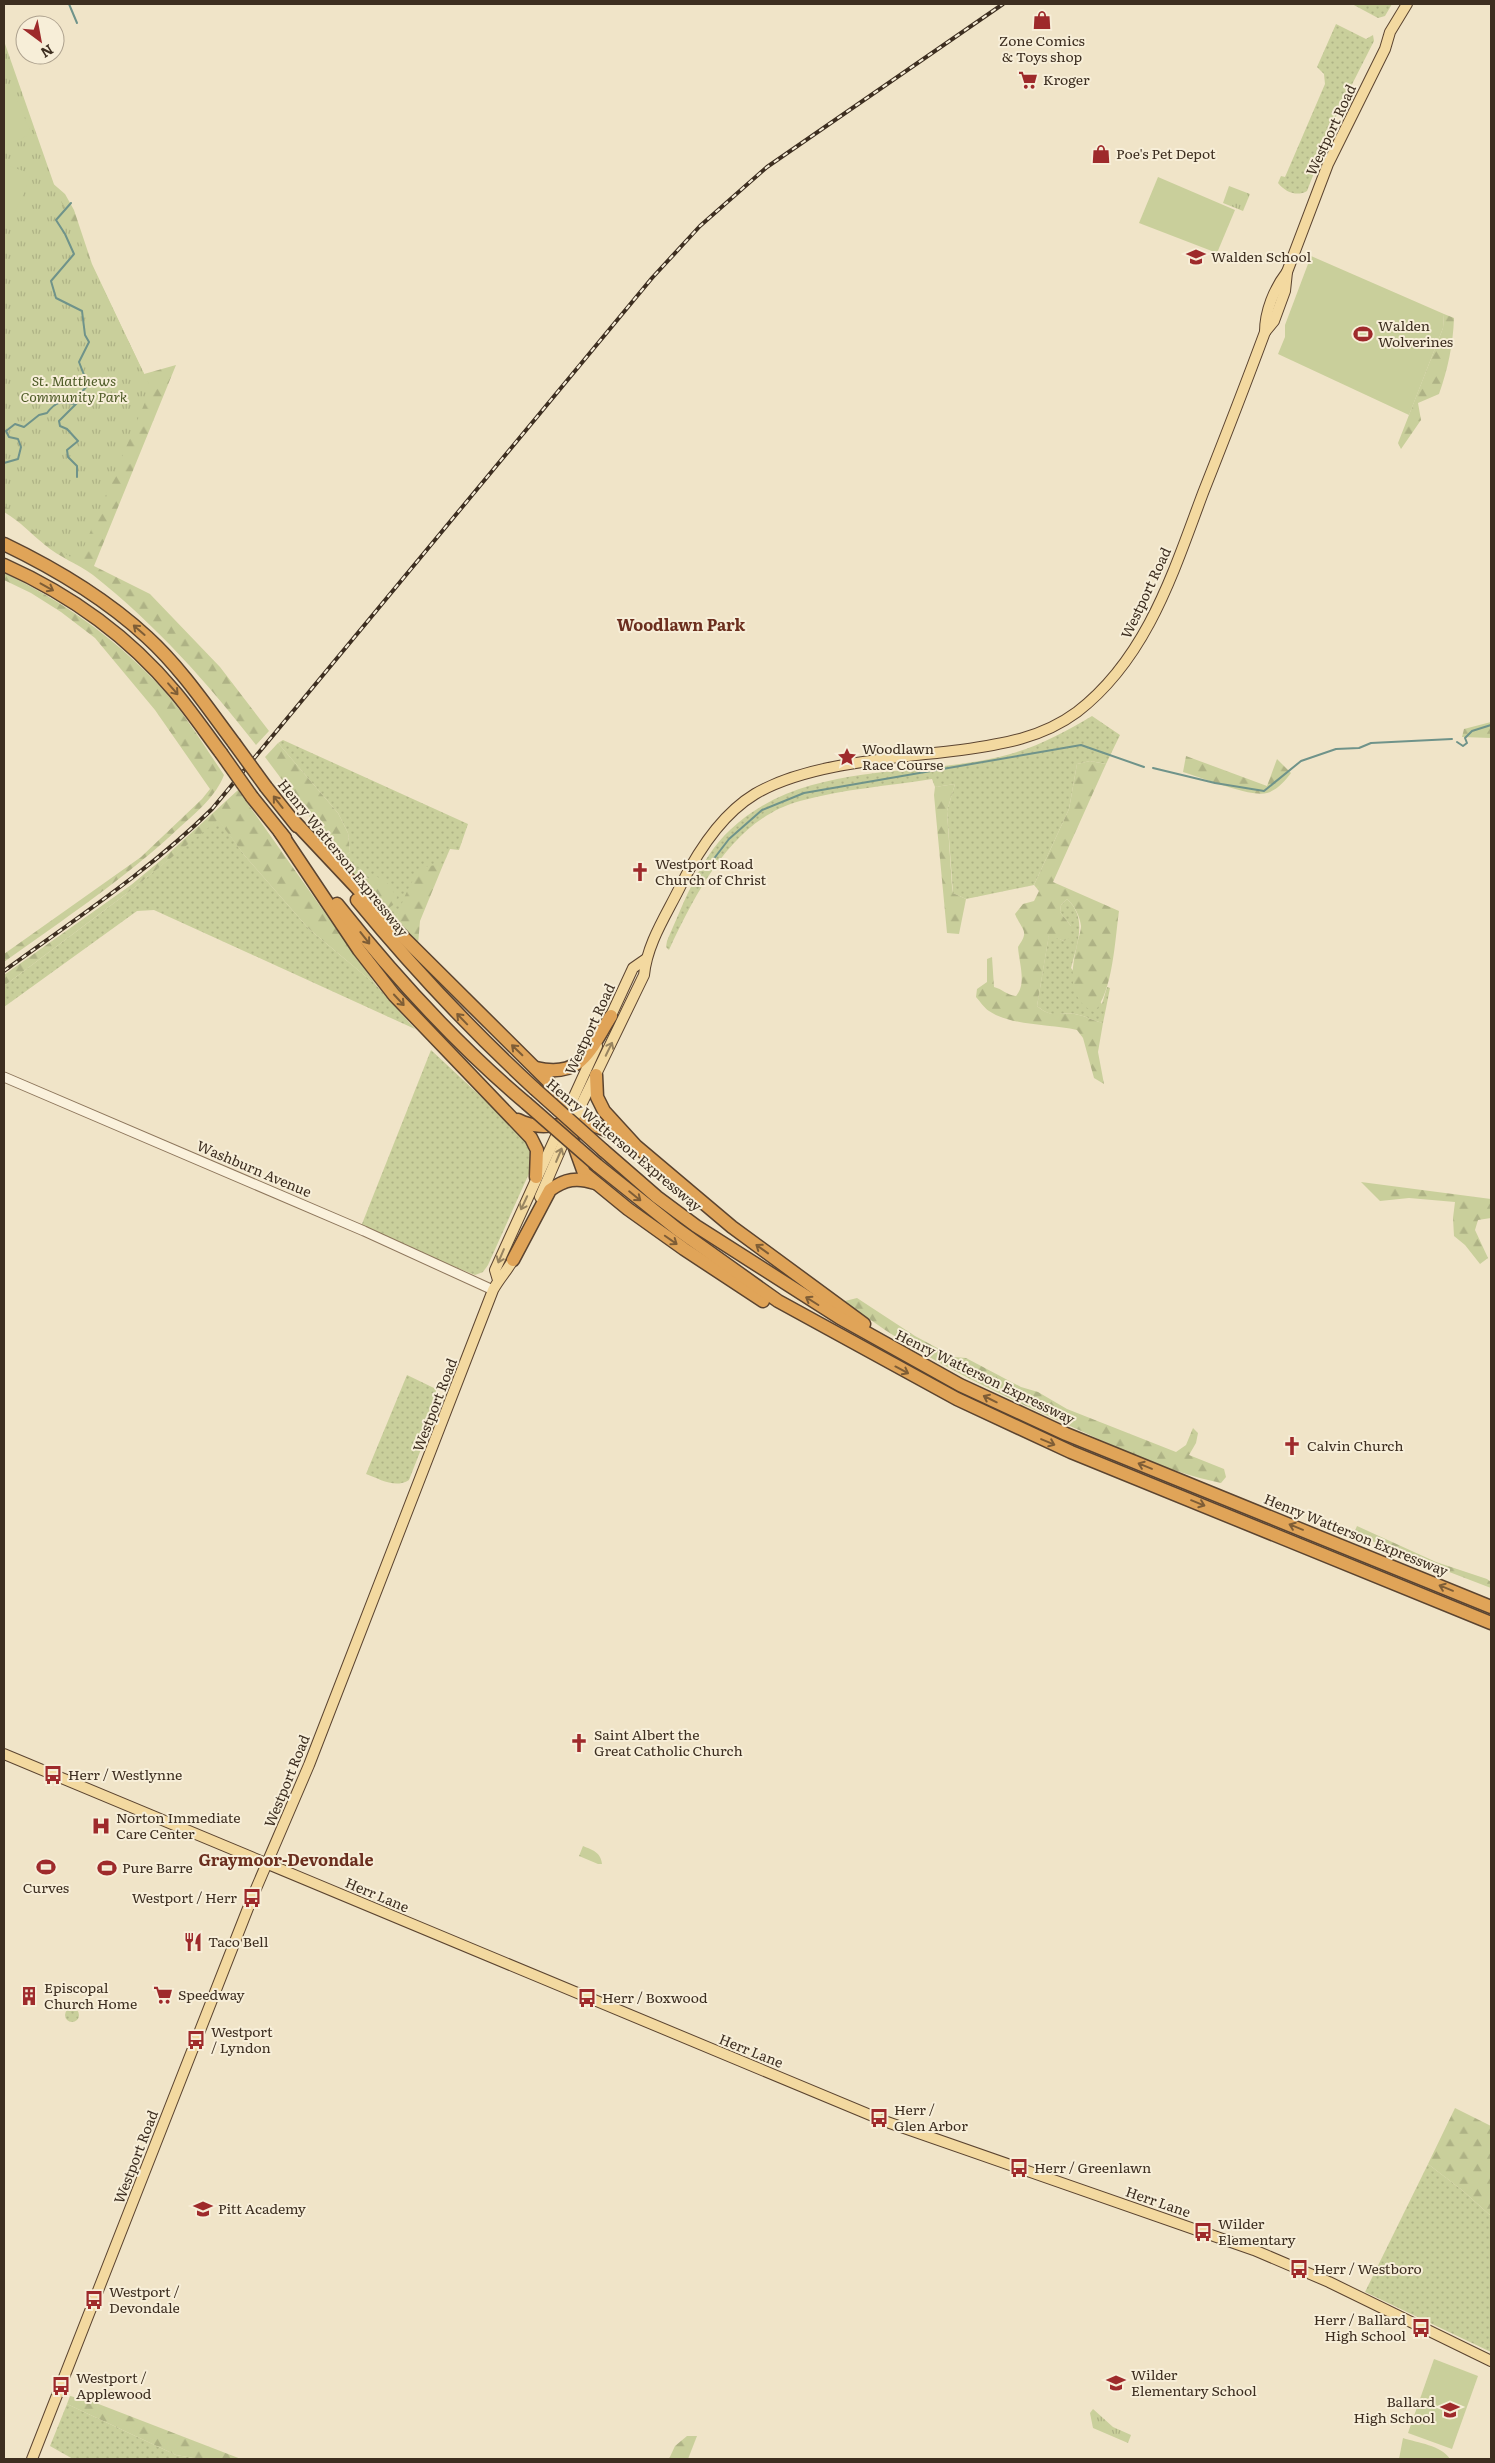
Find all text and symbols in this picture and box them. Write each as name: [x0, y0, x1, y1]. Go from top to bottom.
shop icon: Zone Comics & Toys shop: [1031, 9, 1053, 31]
north arrow: [15, 15, 65, 65]
place label: Zone Comics & Toys shop: [999, 30, 1085, 66]
text: N: [37, 40, 58, 64]
supermarket icon: Kroger: [1017, 69, 1039, 91]
place label: Kroger: [1043, 69, 1090, 89]
street label: Westport Road: [1300, 80, 1360, 178]
shop icon: Poe's Pet Depot: [1090, 143, 1112, 165]
place label: Poe's Pet Depot: [1116, 143, 1216, 163]
school or university icon: Walden School: [1185, 246, 1207, 268]
place label: Walden School: [1211, 246, 1311, 266]
place label: Walden Wolverines: [1378, 315, 1453, 351]
sports icon: Walden Wolverines: [1352, 323, 1374, 345]
park label: St. Matthews Community Park: [21, 370, 128, 406]
street label: Westport Road: [1115, 543, 1175, 641]
one-way arrow: [40, 582, 54, 592]
district label: Woodlawn Park: [617, 612, 746, 636]
one-way arrow: [132, 624, 145, 636]
one-way arrow: [167, 683, 178, 696]
place label: Woodlawn Race Course: [862, 738, 943, 774]
place icon: Woodlawn Race Course: [836, 746, 858, 768]
street label: Henry Watterson Expressway: [274, 774, 414, 941]
one-way arrow: [273, 795, 284, 808]
place label: Westport Road Church of Christ: [655, 853, 767, 889]
church icon: Westport Road Church of Christ: [629, 861, 651, 883]
one-way arrow: [359, 932, 370, 945]
street label: Westport Road: [559, 979, 619, 1077]
one-way arrow: [393, 993, 405, 1006]
one-way arrow: [456, 1012, 468, 1025]
one-way arrow: [604, 1042, 614, 1057]
one-way arrow: [511, 1044, 523, 1056]
street label: Henry Watterson Expressway: [543, 1073, 707, 1216]
street label: Washburn Avenue: [194, 1135, 315, 1201]
one-way arrow: [554, 1148, 564, 1163]
one-way arrow: [628, 1190, 641, 1201]
one-way arrow: [519, 1195, 529, 1210]
one-way arrow: [664, 1235, 678, 1245]
one-way arrow: [755, 1244, 769, 1254]
one-way arrow: [495, 1248, 505, 1263]
one-way arrow: [805, 1295, 819, 1305]
street label: Henry Watterson Expressway: [892, 1324, 1079, 1429]
street label: Westport Road: [407, 1355, 461, 1454]
one-way arrow: [894, 1366, 909, 1375]
one-way arrow: [982, 1394, 997, 1404]
church icon: Calvin Church: [1281, 1435, 1303, 1457]
place label: Calvin Church: [1307, 1435, 1404, 1455]
one-way arrow: [1040, 1437, 1055, 1447]
one-way arrow: [1138, 1461, 1153, 1470]
street label: Henry Watterson Expressway: [1261, 1488, 1452, 1581]
one-way arrow: [1190, 1499, 1205, 1509]
one-way arrow: [1288, 1522, 1304, 1531]
one-way arrow: [1439, 1583, 1454, 1593]
place label: Saint Albert the Great Catholic Church: [594, 1724, 743, 1760]
street label: Westport Road: [258, 1731, 314, 1830]
church icon: Saint Albert the Great Catholic Church: [568, 1732, 590, 1754]
bus stop icon: Herr / Westlynne: [42, 1764, 64, 1786]
place label: Herr / Westlynne: [68, 1764, 182, 1784]
place label: Norton Immediate Care Center: [116, 1807, 241, 1843]
hospital icon: Norton Immediate Care Center: [90, 1815, 112, 1837]
district label: Graymoor-Devondale: [198, 1847, 374, 1871]
sports icon: Curves: [35, 1856, 57, 1878]
sports icon: Pure Barre: [96, 1857, 118, 1879]
place label: Pure Barre: [122, 1857, 193, 1877]
street label: Herr Lane: [342, 1872, 412, 1916]
place label: Curves: [23, 1877, 69, 1897]
place label: Westport / Herr: [132, 1887, 237, 1907]
bus stop icon: Westport / Herr: [241, 1887, 263, 1909]
restaurant icon: Taco Bell: [182, 1931, 204, 1953]
place label: Taco Bell: [208, 1931, 269, 1951]
place label: Episcopal Church Home: [44, 1977, 137, 2013]
supermarket icon: Speedway: [152, 1984, 174, 2006]
place label: Speedway: [178, 1984, 246, 2004]
building icon: Episcopal Church Home: [18, 1985, 40, 2007]
bus stop icon: Herr / Boxwood: [576, 1987, 598, 2009]
place label: Herr / Boxwood: [602, 1987, 708, 2007]
place label: Westport / Lyndon: [211, 2021, 273, 2057]
street label: Herr Lane: [716, 2028, 786, 2072]
bus stop icon: Westport / Lyndon: [185, 2029, 207, 2051]
place label: Herr / Glen Arbor: [894, 2099, 968, 2135]
street label: Westport Road: [108, 2107, 162, 2206]
bus stop icon: Herr / Glen Arbor: [868, 2107, 890, 2129]
bus stop icon: Herr / Greenlawn: [1008, 2157, 1030, 2179]
place label: Herr / Greenlawn: [1034, 2157, 1151, 2177]
street label: Herr Lane: [1123, 2181, 1194, 2222]
school or university icon: Pitt Academy: [192, 2198, 214, 2220]
place label: Pitt Academy: [218, 2198, 307, 2218]
place label: Wilder Elementary: [1218, 2213, 1297, 2249]
bus stop icon: Wilder Elementary: [1192, 2221, 1214, 2243]
bus stop icon: Herr / Westboro: [1288, 2258, 1310, 2280]
place label: Herr / Westboro: [1314, 2258, 1422, 2278]
place label: Westport / Devondale: [109, 2281, 180, 2317]
bus stop icon: Westport / Devondale: [83, 2289, 105, 2311]
place label: Herr / Ballard High School: [1314, 2309, 1406, 2345]
bus stop icon: Herr / Ballard High School: [1410, 2317, 1432, 2339]
place label: Wilder Elementary School: [1131, 2364, 1257, 2400]
place label: Westport / Applewood: [76, 2367, 152, 2403]
school or university icon: Wilder Elementary School: [1105, 2372, 1127, 2394]
bus stop icon: Westport / Applewood: [50, 2375, 72, 2397]
place label: Ballard High School: [1354, 2391, 1435, 2427]
school or university icon: Ballard High School: [1439, 2399, 1461, 2421]

